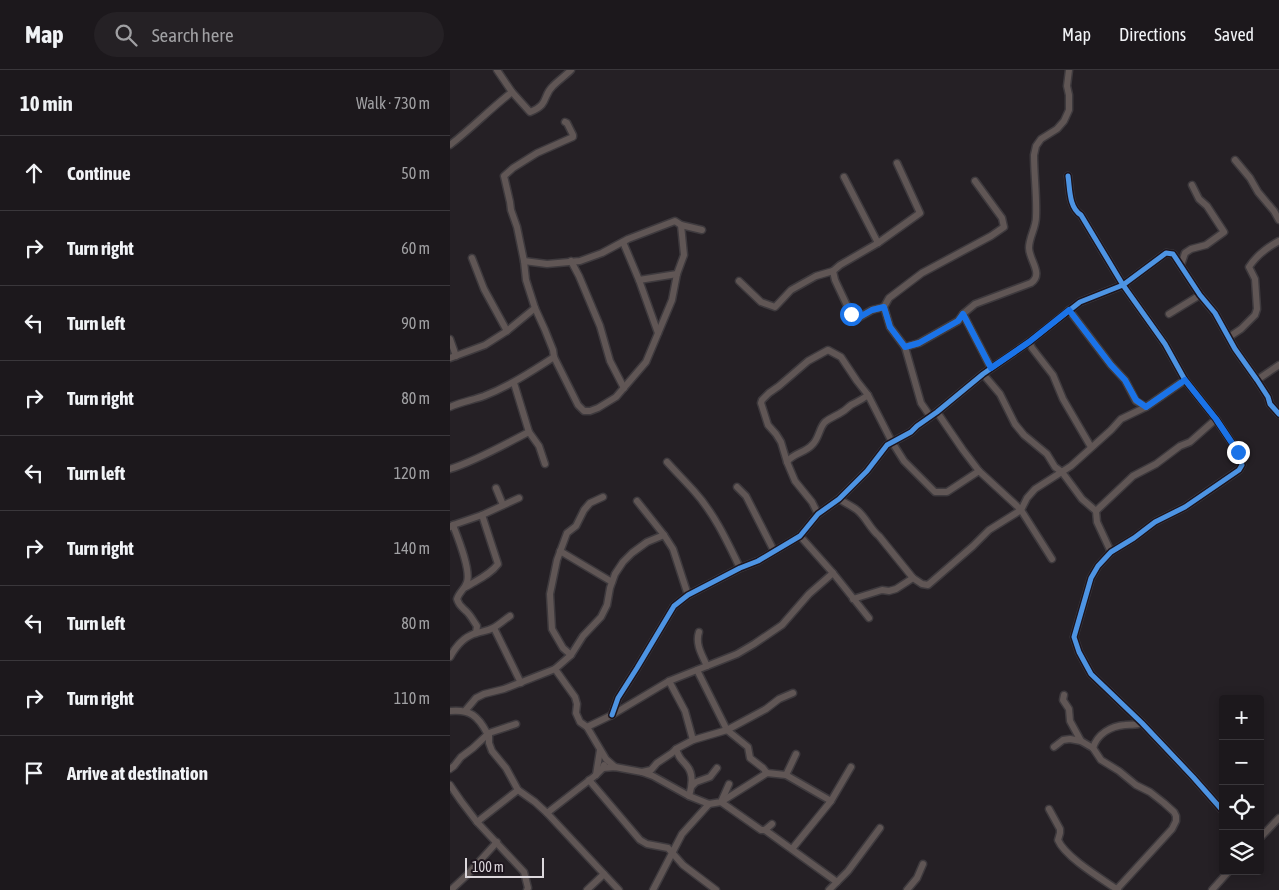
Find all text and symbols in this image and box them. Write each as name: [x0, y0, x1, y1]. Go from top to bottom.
search box: [94, 12, 444, 57]
text: Map: [25, 21, 64, 48]
icon: search: [112, 21, 140, 49]
text: Search here: [152, 24, 234, 46]
text: Map: [1062, 24, 1091, 45]
text: Directions: [1119, 24, 1186, 45]
text: Saved: [1214, 24, 1254, 45]
text: 10 min: [20, 91, 73, 115]
text: Walk · 730 m: [356, 94, 430, 112]
icon: ahead: [20, 159, 48, 187]
text: Continue: [67, 162, 131, 184]
text: 50 m: [401, 164, 430, 182]
icon: right: [20, 234, 48, 262]
text: Turn right: [67, 237, 134, 259]
text: 60 m: [401, 239, 430, 257]
route start: [840, 303, 863, 326]
icon: left: [20, 309, 48, 337]
text: Turn left: [67, 312, 125, 334]
text: 90 m: [401, 314, 430, 332]
icon: right: [20, 384, 48, 412]
text: Turn right: [67, 387, 134, 409]
text: 80 m: [401, 389, 430, 407]
route end: [1227, 441, 1250, 464]
icon: left: [20, 459, 48, 487]
text: Turn left: [67, 462, 125, 484]
text: 120 m: [394, 464, 430, 482]
icon: right: [20, 534, 48, 562]
text: Turn right: [67, 537, 134, 559]
text: 140 m: [394, 539, 430, 557]
icon: left: [20, 609, 48, 637]
text: Turn left: [67, 612, 125, 634]
text: 80 m: [401, 614, 430, 632]
icon: right: [20, 684, 48, 712]
text: Turn right: [67, 687, 134, 709]
text: 110 m: [394, 689, 430, 707]
map controls: [1219, 695, 1264, 875]
button: +: [1219, 695, 1264, 740]
button: −: [1219, 740, 1264, 785]
icon: arrive: [20, 759, 48, 787]
text: Arrive at destination: [67, 762, 208, 784]
button: locate: [1219, 785, 1264, 830]
button: layers: [1219, 830, 1264, 875]
scale bar: [465, 855, 544, 878]
text: 100 m: [472, 859, 504, 875]

